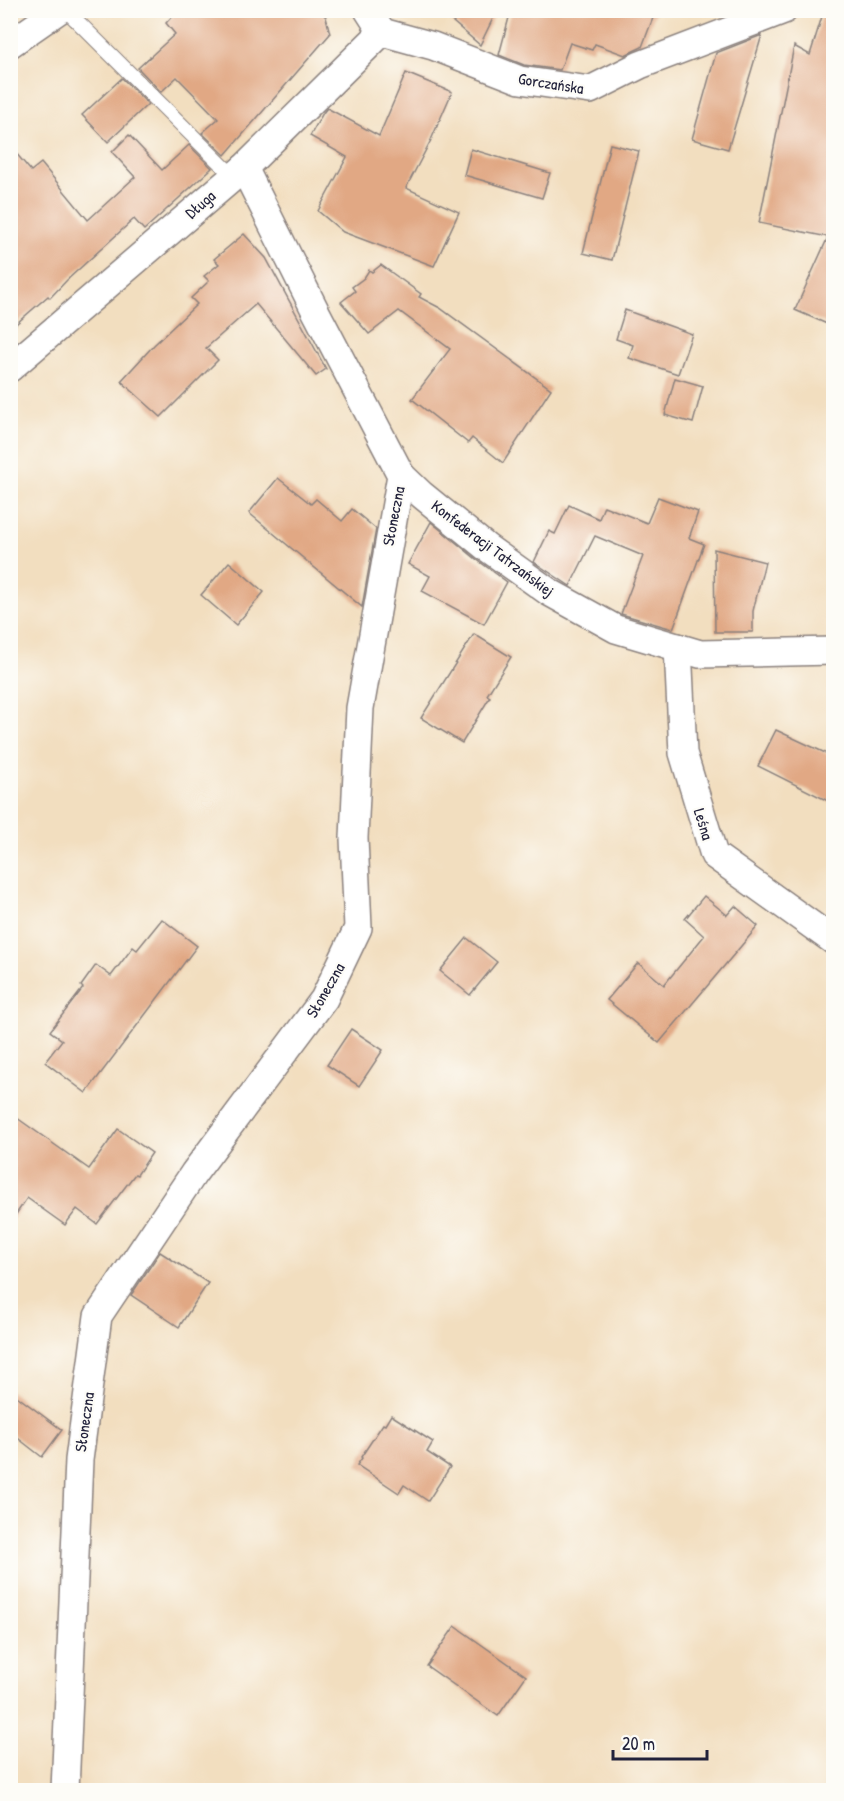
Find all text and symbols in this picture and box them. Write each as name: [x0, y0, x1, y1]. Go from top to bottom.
street label: Gorczańska: [517, 67, 585, 99]
street label: Długa: [180, 185, 220, 223]
street label: Słoneczna: [376, 484, 410, 548]
street label: Konfederacji Tatrzańskiej: [427, 494, 559, 602]
street label: Leśna: [689, 805, 719, 843]
street label: Słoneczna: [300, 958, 350, 1022]
street label: Słoneczna: [69, 1391, 99, 1453]
scale bar: [613, 1723, 708, 1761]
text: 20 m: [622, 1731, 655, 1756]

